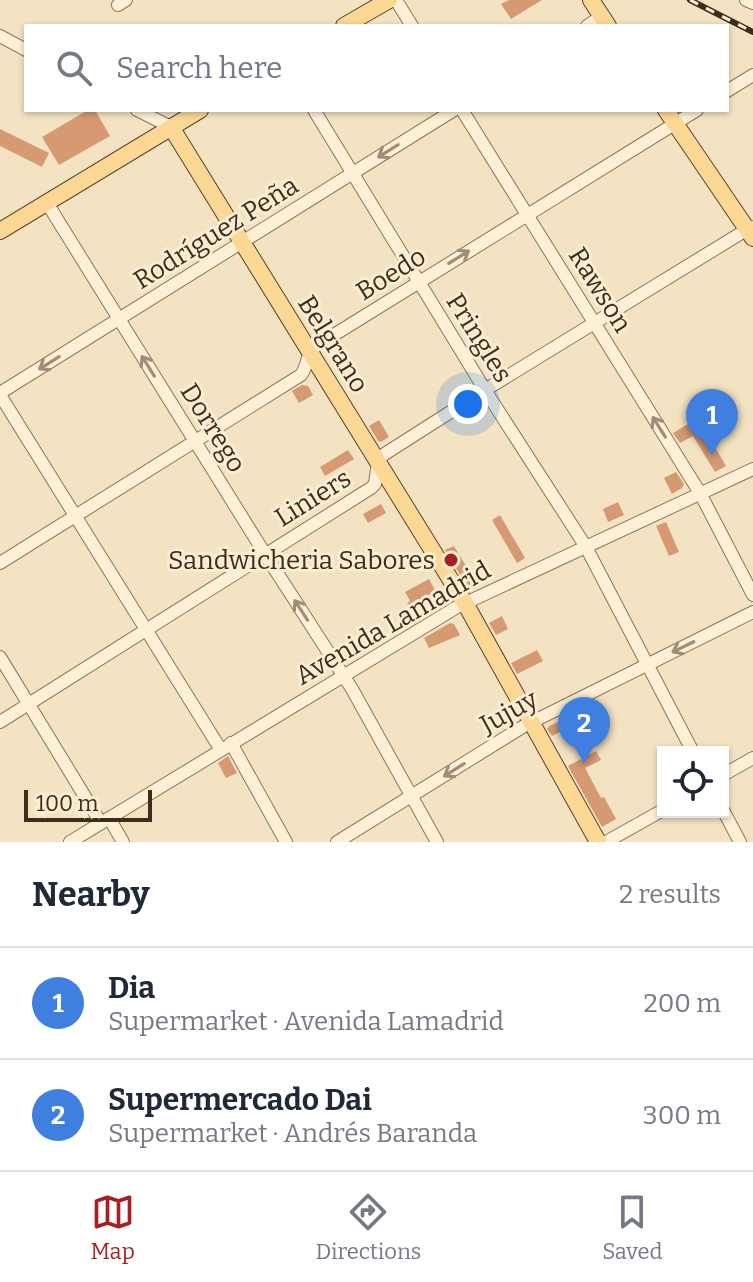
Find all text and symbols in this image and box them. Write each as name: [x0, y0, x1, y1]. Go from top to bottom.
search box: [24, 24, 729, 112]
icon: search: [52, 46, 96, 90]
text: Search here: [116, 50, 283, 86]
one-way arrow: [377, 144, 400, 160]
street label: Rodríguez Peña: [128, 170, 304, 296]
street label: Boedo: [351, 241, 431, 307]
street label: Rawson: [562, 242, 638, 339]
one-way arrow: [447, 249, 470, 265]
street label: Pringles: [440, 288, 518, 388]
street label: Belgrano: [291, 290, 375, 398]
one-way arrow: [38, 354, 60, 371]
one-way arrow: [140, 355, 156, 378]
street label: Dorrego: [174, 378, 252, 478]
your location: [448, 384, 488, 424]
pin: 1: [686, 389, 738, 455]
one-way arrow: [651, 416, 667, 439]
street label: Liniers: [269, 463, 357, 533]
place label: Sandwicheria Sabores: [168, 545, 435, 576]
marker: Sandwicheria Sabores: [442, 551, 460, 569]
street label: Avenida Lamadrid: [290, 554, 496, 692]
one-way arrow: [293, 599, 309, 622]
one-way arrow: [672, 640, 696, 655]
street label: Jujuy: [474, 684, 543, 741]
pin: 2: [558, 697, 610, 763]
map controls: [657, 746, 729, 818]
button: locate: [657, 746, 729, 818]
one-way arrow: [443, 762, 466, 778]
scale bar: [24, 786, 152, 822]
text: 100 m: [36, 790, 99, 817]
text: Nearby: [32, 874, 150, 915]
text: 2 results: [619, 879, 721, 910]
text: Dia: [108, 970, 155, 1006]
text: 1: [52, 988, 64, 1019]
text: 200 m: [644, 988, 721, 1019]
text: Supermarket · Avenida Lamadrid: [108, 1006, 504, 1037]
text: Supermercado Dai: [108, 1082, 372, 1118]
text: 2: [51, 1100, 65, 1131]
text: 300 m: [643, 1100, 721, 1131]
text: Supermarket · Andrés Baranda: [108, 1118, 477, 1149]
tab: Map: [90, 1190, 135, 1265]
tab: Directions: [316, 1190, 421, 1265]
tab: Saved: [602, 1190, 663, 1265]

